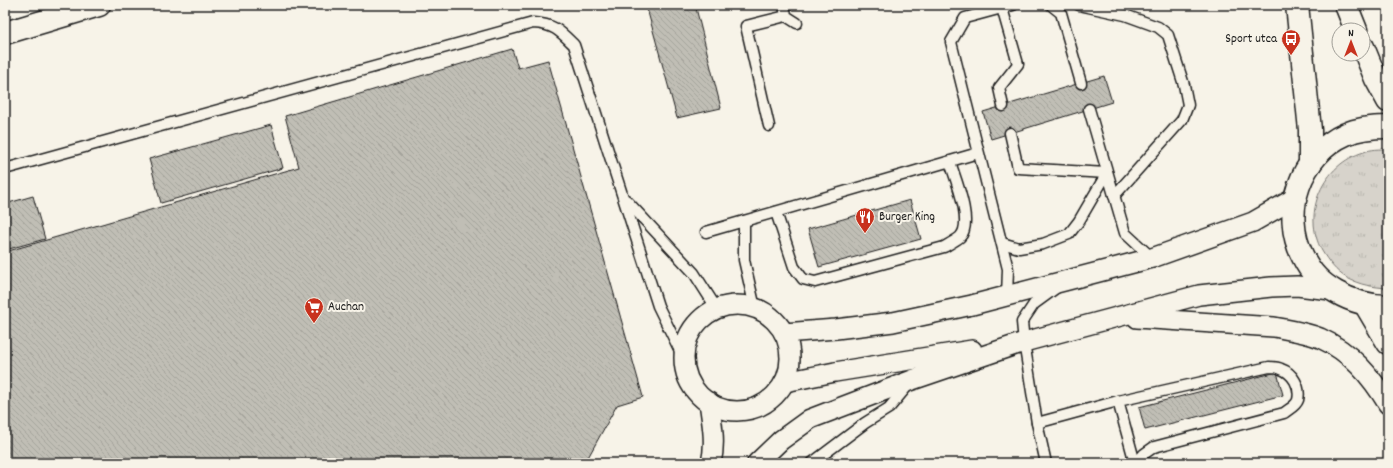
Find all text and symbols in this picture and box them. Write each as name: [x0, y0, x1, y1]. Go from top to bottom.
north arrow: [1331, 22, 1371, 62]
text: N: [1348, 26, 1354, 42]
bus stop icon: Sport utca: [1280, 28, 1302, 56]
place label: Sport utca: [1225, 30, 1278, 49]
restaurant icon: Burger King: [854, 206, 876, 234]
place label: Burger King: [879, 208, 935, 227]
supermarket icon: Auchan: [303, 296, 325, 324]
place label: Auchan: [328, 298, 364, 317]

